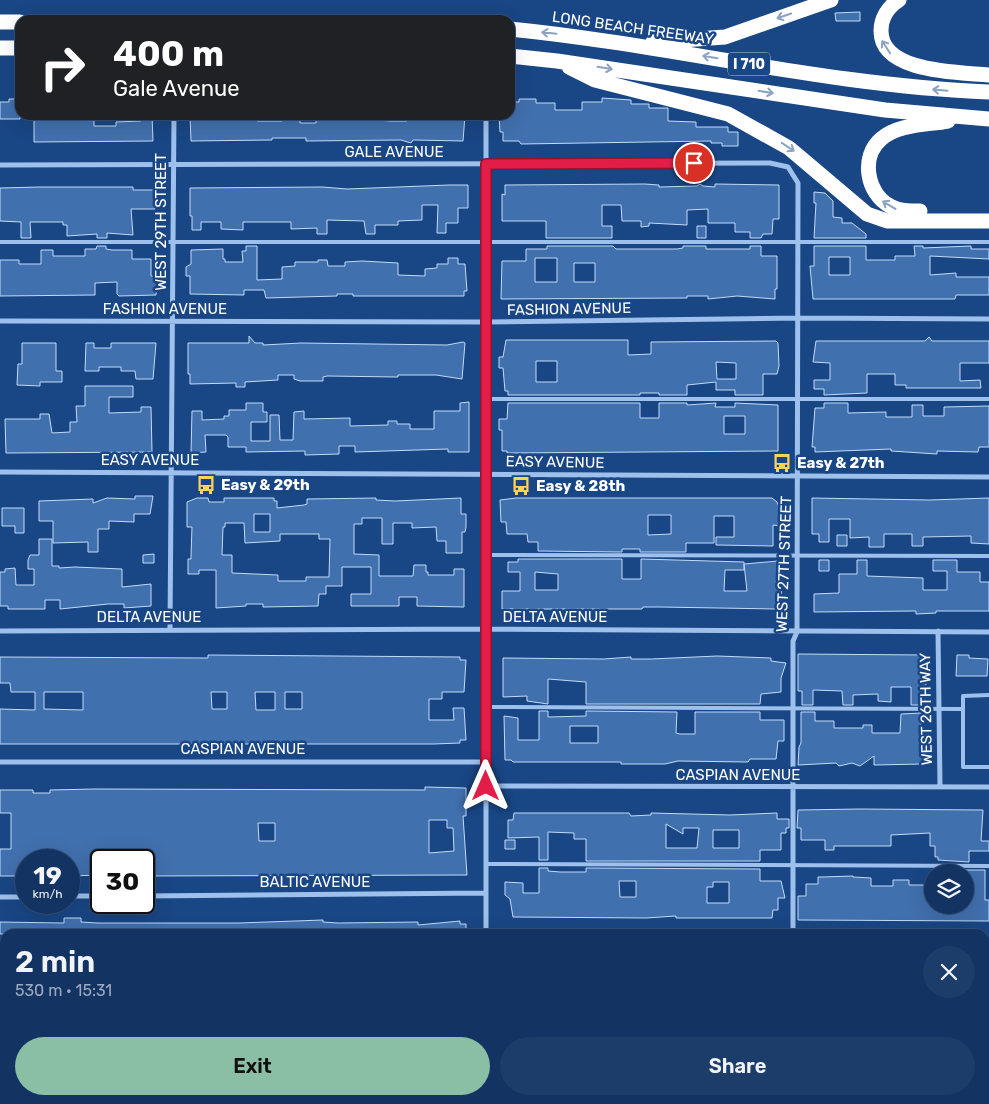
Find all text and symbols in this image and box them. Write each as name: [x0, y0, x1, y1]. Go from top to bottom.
street label: LONG BEACH FREEWAY: [551, 8, 715, 48]
one-way arrow: [777, 12, 793, 21]
one-way arrow: [542, 28, 558, 38]
text: 400 m: [113, 33, 224, 75]
icon: right: [30, 35, 95, 100]
one-way arrow: [881, 40, 892, 54]
one-way arrow: [702, 52, 718, 62]
road number: I 710: [728, 52, 770, 76]
one-way arrow: [597, 63, 613, 73]
text: Gale Avenue: [113, 75, 240, 102]
one-way arrow: [933, 85, 949, 94]
one-way arrow: [757, 87, 773, 97]
pin: [673, 142, 715, 184]
street label: GALE AVENUE: [344, 143, 444, 161]
one-way arrow: [780, 143, 794, 153]
icon: arrive: [680, 149, 708, 177]
street label: WEST 29TH STREET: [152, 153, 170, 291]
one-way arrow: [883, 199, 897, 209]
street label: FASHION AVENUE: [507, 299, 631, 319]
street label: FASHION AVENUE: [103, 300, 227, 318]
street label: EASY AVENUE: [101, 451, 199, 469]
street label: EASY AVENUE: [505, 452, 605, 472]
bus stop icon: Easy & 27th: [771, 452, 793, 474]
place label: Easy & 27th: [797, 454, 885, 472]
bus stop icon: Easy & 29th: [195, 474, 217, 496]
bus stop icon: Easy & 28th: [510, 475, 532, 497]
place label: Easy & 29th: [221, 476, 310, 494]
place label: Easy & 28th: [536, 477, 625, 495]
street label: WEST 27TH STREET: [773, 495, 795, 633]
street label: DELTA AVENUE: [97, 608, 201, 626]
street label: DELTA AVENUE: [503, 608, 607, 626]
street label: WEST 26TH WAY: [916, 652, 936, 765]
street label: CASPIAN AVENUE: [181, 740, 305, 758]
position arrow: [459, 759, 511, 811]
street label: CASPIAN AVENUE: [676, 766, 800, 784]
speed limit sign: 30: [90, 849, 155, 914]
text: 19: [33, 861, 62, 890]
map controls: [924, 864, 974, 914]
button: layers: [924, 864, 974, 914]
street label: BALTIC AVENUE: [260, 873, 370, 891]
text: km/h: [33, 887, 62, 901]
text: 2 min: [15, 944, 95, 980]
button: close: [923, 946, 975, 998]
text: 530 m · 15:31: [15, 981, 112, 1000]
button: Exit: [15, 1037, 490, 1095]
button: Share: [500, 1037, 975, 1095]

